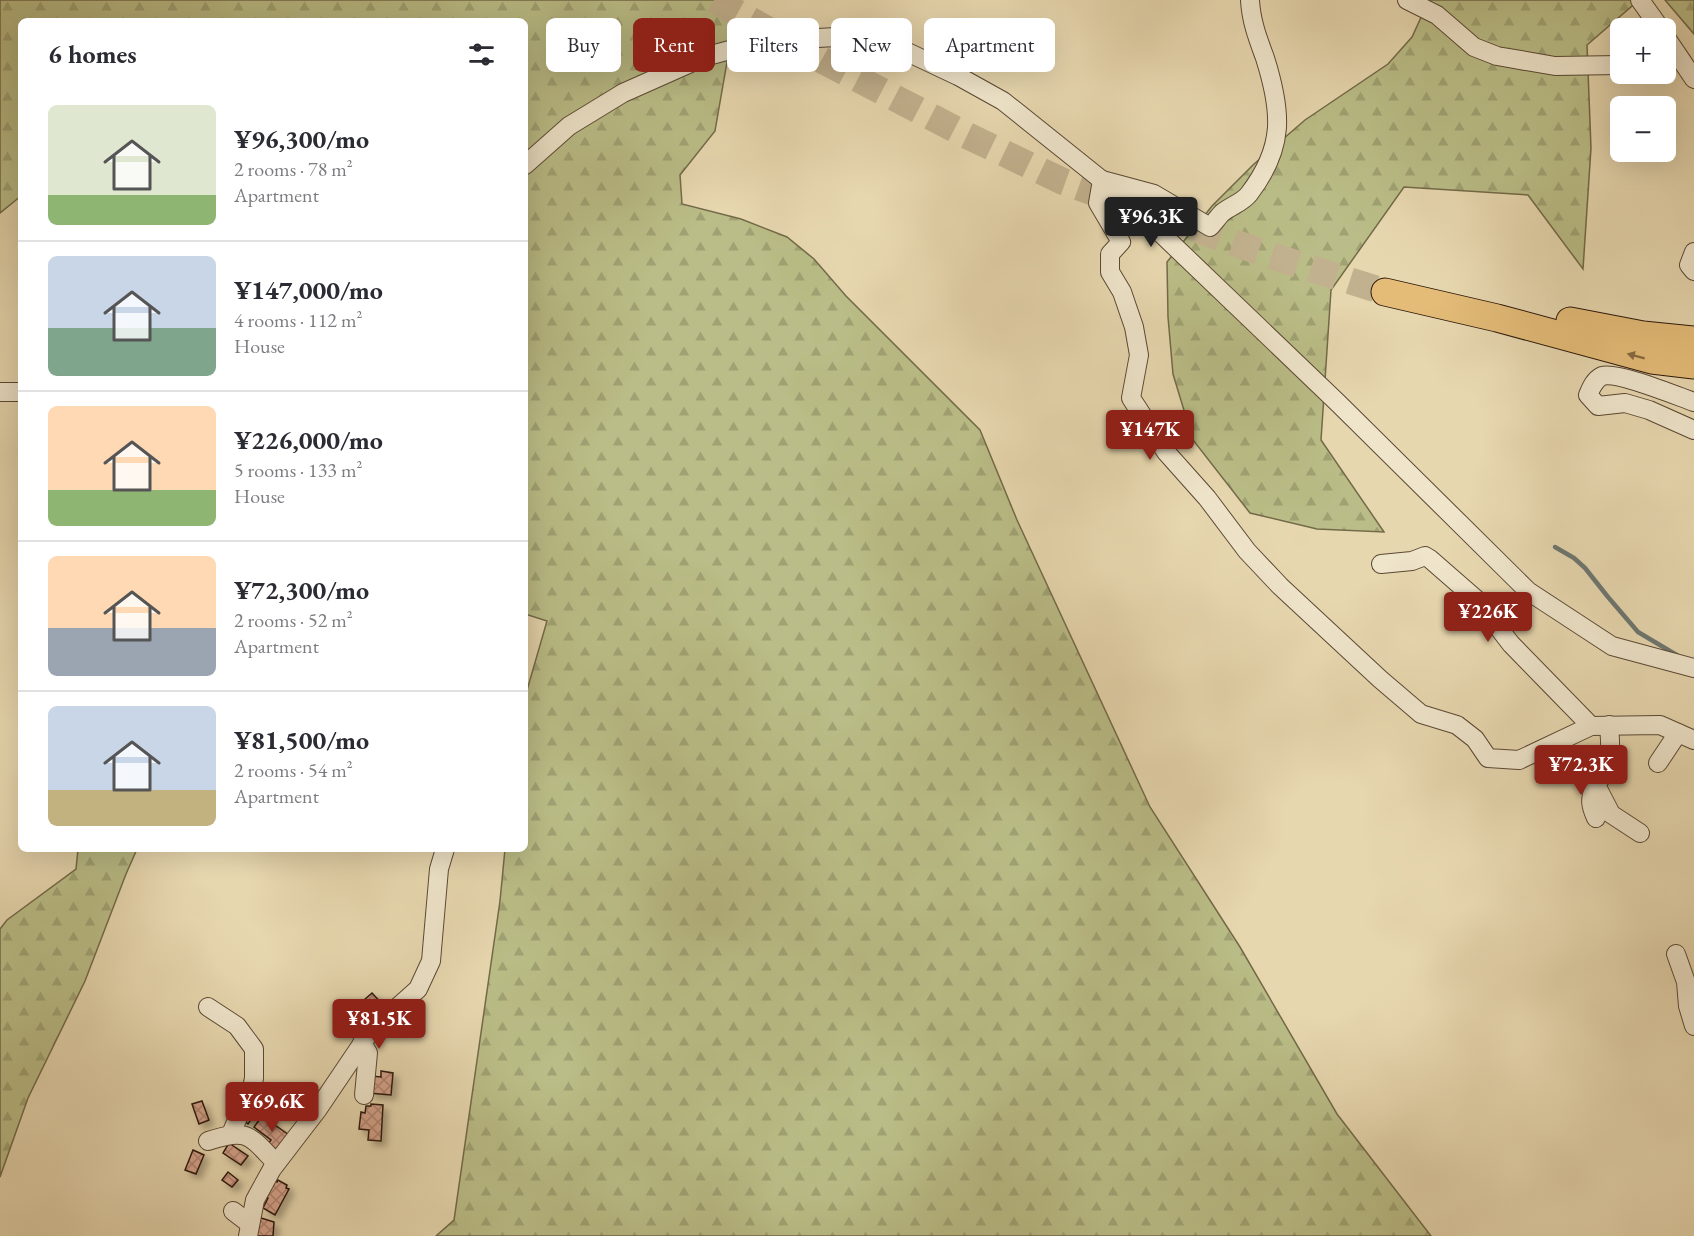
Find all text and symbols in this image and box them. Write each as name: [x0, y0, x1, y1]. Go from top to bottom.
chip: Buy: [546, 18, 621, 72]
chip: Rent: [633, 18, 715, 72]
chip: Filters: [727, 18, 819, 72]
chip: New: [831, 18, 912, 72]
chip: Apartment: [924, 18, 1055, 72]
map controls: [1610, 18, 1676, 162]
button: +: [1610, 18, 1676, 84]
text: 6 homes: [48, 37, 137, 71]
icon: filters: [465, 38, 498, 71]
button: −: [1610, 96, 1676, 162]
text: ¥96,300/mo: [234, 122, 369, 156]
icon: home: [96, 129, 168, 201]
text: 2 rooms · 78 m²: [234, 156, 353, 182]
text: Apartment: [234, 182, 319, 208]
pin: ¥96.3K: [1102, 197, 1200, 248]
text: ¥96.3K: [1119, 203, 1184, 229]
text: ¥147,000/mo: [234, 273, 383, 307]
icon: home: [96, 280, 168, 352]
text: 4 rooms · 112 m²: [234, 307, 362, 333]
text: House: [234, 333, 285, 359]
one-way arrow: [1627, 351, 1645, 360]
pin: ¥147K: [1108, 410, 1192, 461]
text: ¥147K: [1120, 416, 1180, 442]
text: ¥226,000/mo: [234, 423, 383, 457]
icon: home: [96, 430, 168, 502]
text: 5 rooms · 133 m²: [234, 457, 362, 483]
text: House: [234, 483, 285, 509]
text: ¥72,300/mo: [234, 573, 369, 607]
icon: home: [96, 580, 168, 652]
pin: ¥226K: [1446, 592, 1530, 643]
text: ¥226K: [1458, 598, 1518, 624]
text: 2 rooms · 52 m²: [234, 607, 353, 633]
text: Apartment: [234, 633, 319, 659]
text: ¥81,500/mo: [234, 723, 369, 757]
icon: home: [96, 730, 168, 802]
pin: ¥72.3K: [1532, 745, 1630, 796]
text: ¥72.3K: [1549, 751, 1614, 777]
text: 2 rooms · 54 m²: [234, 757, 353, 783]
text: Apartment: [234, 783, 319, 809]
pin: ¥81.5K: [330, 999, 428, 1050]
text: ¥81.5K: [347, 1005, 412, 1031]
pin: ¥69.6K: [223, 1082, 321, 1133]
text: ¥69.6K: [240, 1088, 305, 1114]

